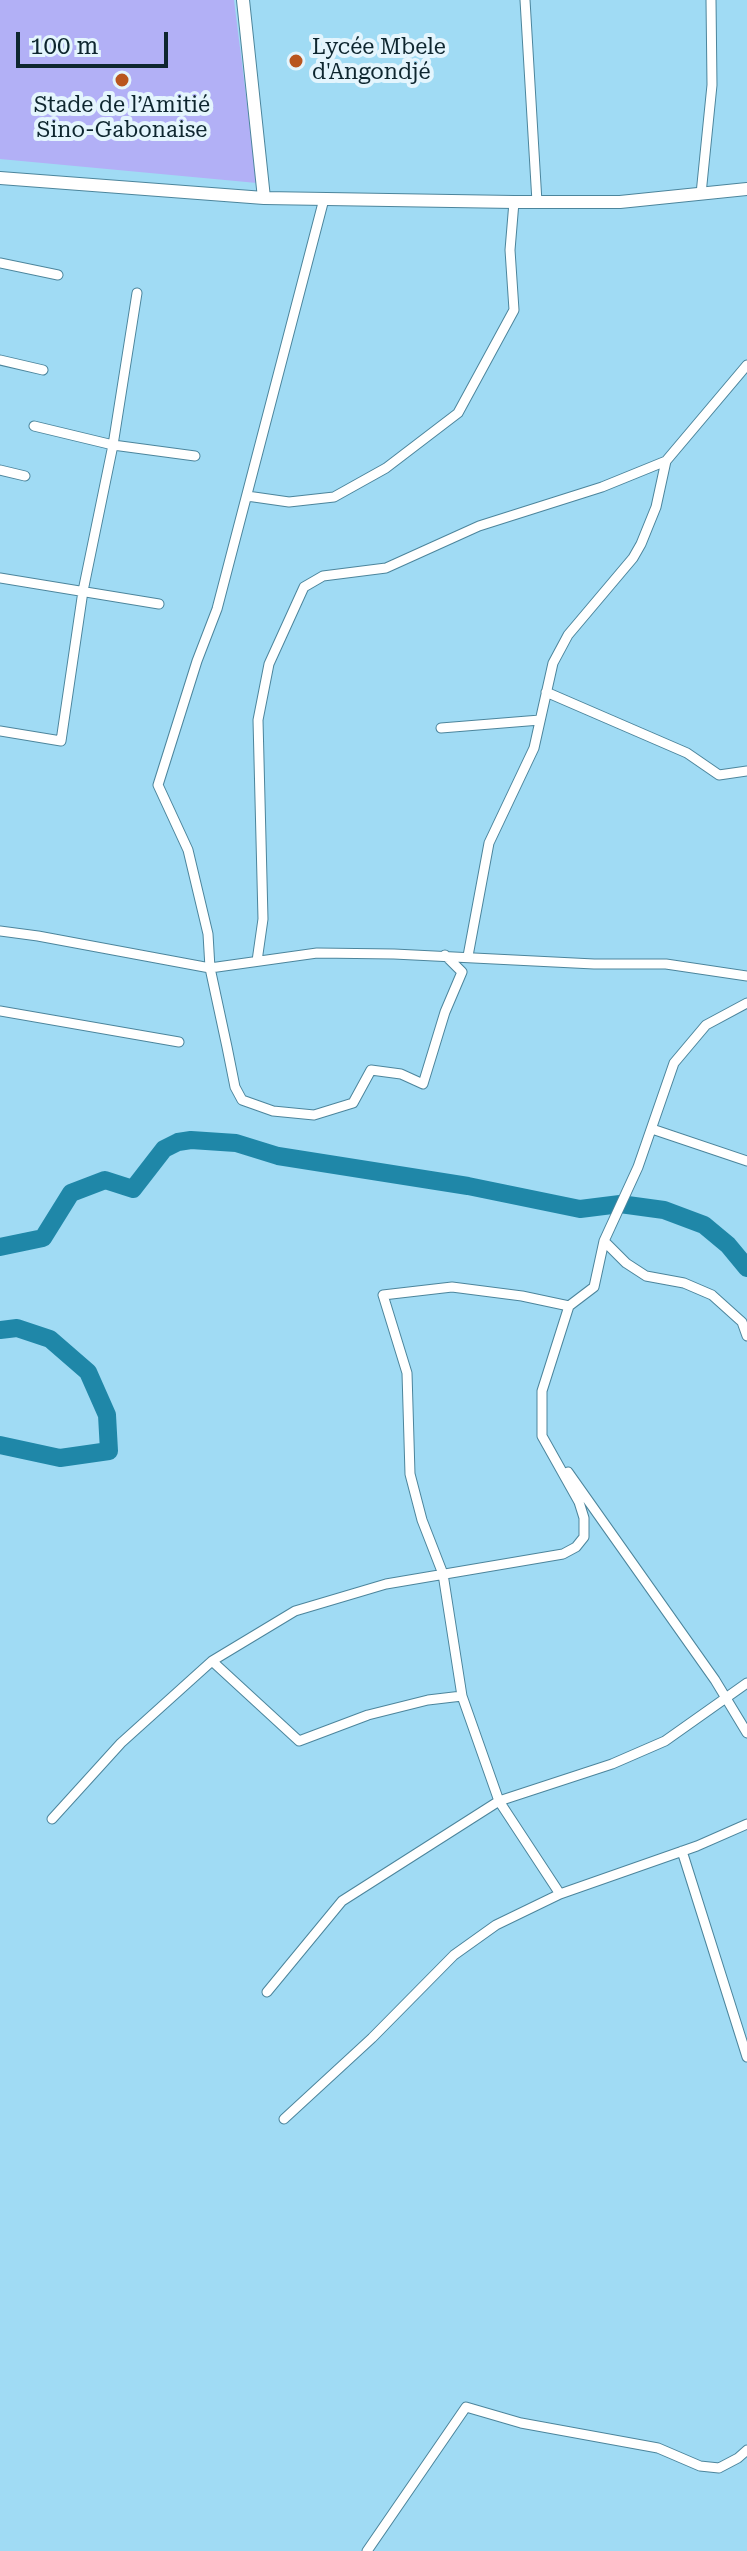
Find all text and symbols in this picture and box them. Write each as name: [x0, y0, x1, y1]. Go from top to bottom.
scale bar: [20, 16, 172, 66]
text: 100 m: [30, 32, 98, 60]
place label: Lycée Mbele d'Angondjé: [312, 35, 446, 86]
marker: Lycée Mbele d'Angondjé: [287, 52, 305, 70]
marker: Stade de l’Amitié Sino-Gabonaise: [113, 71, 131, 89]
place label: Stade de l’Amitié Sino-Gabonaise: [34, 93, 210, 144]

